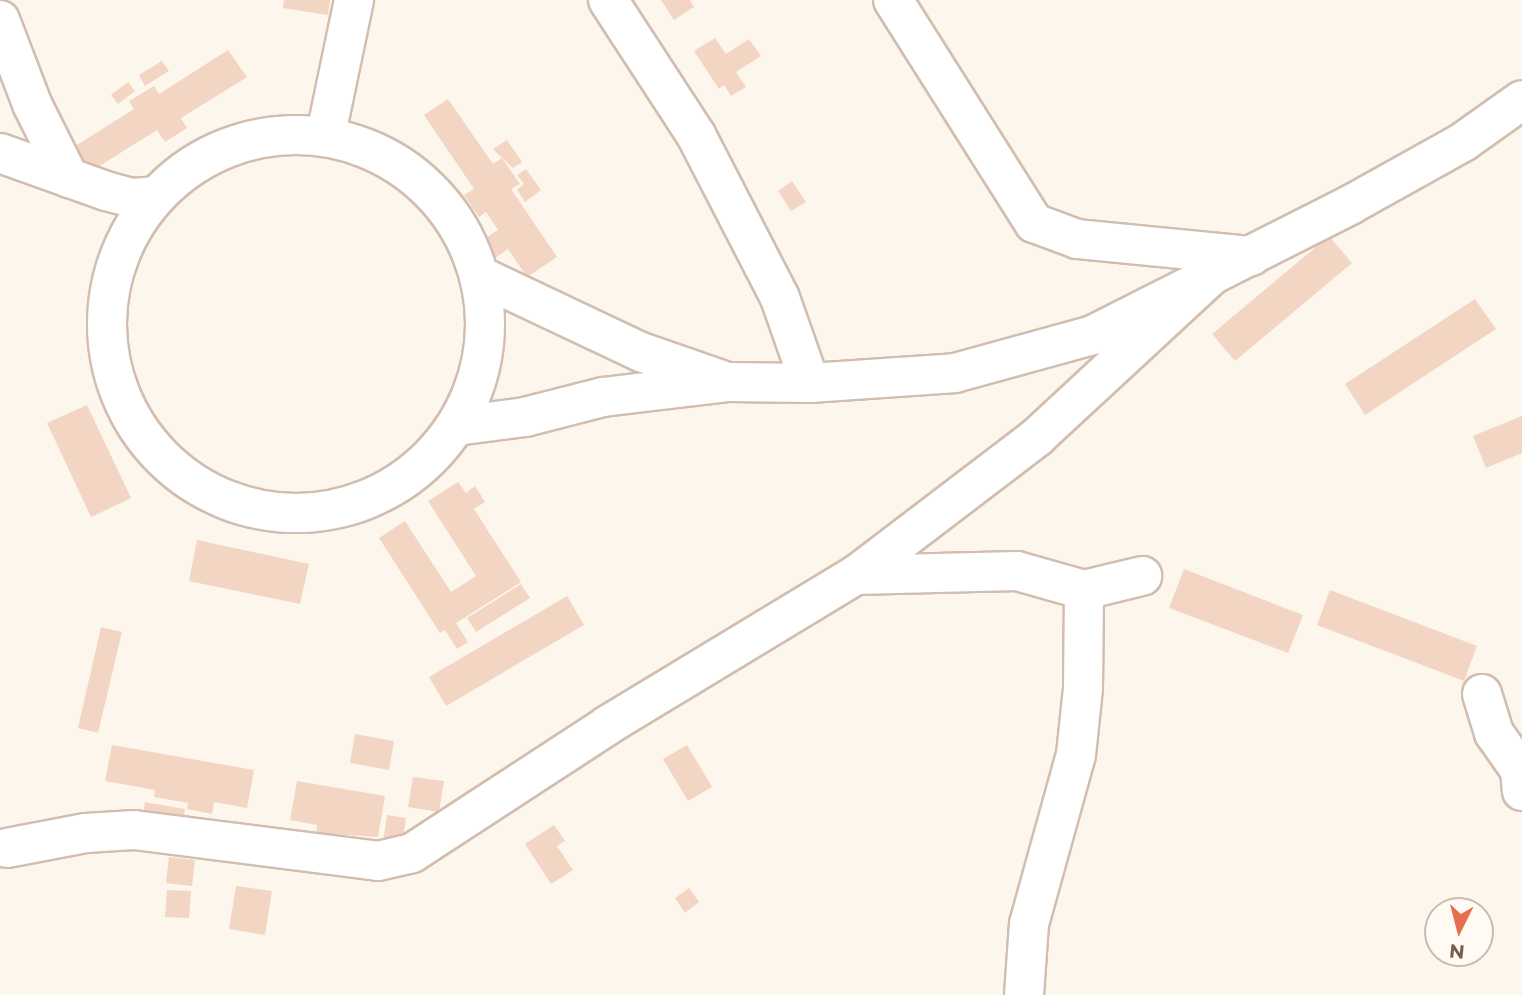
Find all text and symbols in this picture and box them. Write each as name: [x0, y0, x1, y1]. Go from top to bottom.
north arrow: [1424, 897, 1494, 967]
text: N: [1448, 939, 1466, 964]

